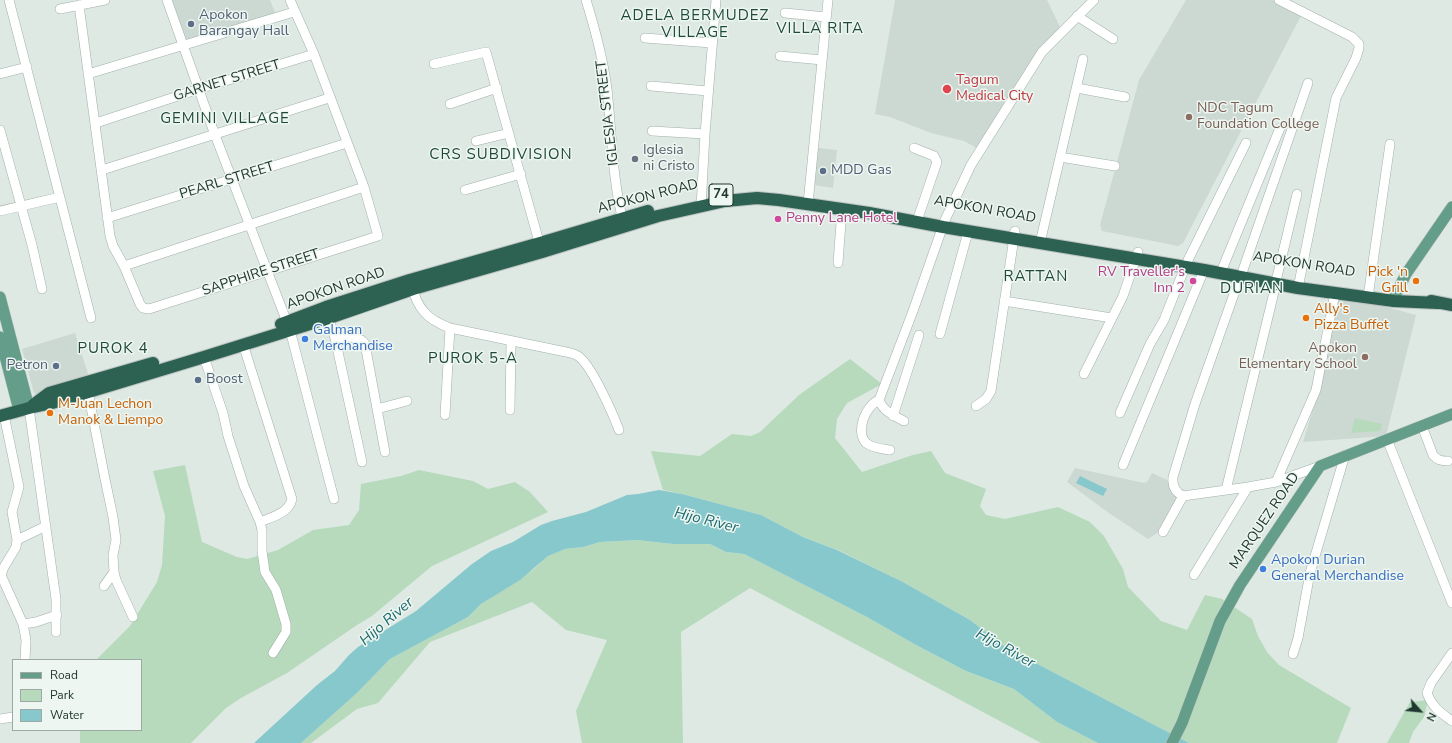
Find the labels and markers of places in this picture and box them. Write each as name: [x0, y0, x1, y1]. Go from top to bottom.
place label: Apokon Barangay Hall: [199, 8, 289, 40]
marker: Apokon Barangay Hall: [186, 19, 196, 29]
place label: Tagum Medical City: [956, 73, 1033, 106]
marker: Tagum Medical City: [941, 83, 953, 95]
place label: NDC Tagum Foundation College: [1197, 101, 1319, 134]
marker: NDC Tagum Foundation College: [1184, 112, 1194, 122]
place label: Iglesia ni Cristo: [643, 143, 695, 176]
marker: Iglesia ni Cristo: [630, 154, 640, 164]
place label: MDD Gas: [831, 163, 892, 179]
marker: MDD Gas: [818, 166, 828, 176]
place label: Penny Lane Hotel: [786, 211, 897, 227]
marker: Penny Lane Hotel: [773, 214, 783, 224]
place label: RV Traveller's Inn 2: [1098, 265, 1185, 298]
place label: Pick 'n Grill: [1368, 265, 1408, 298]
marker: RV Traveller's Inn 2: [1188, 276, 1198, 286]
marker: Pick 'n Grill: [1411, 276, 1421, 286]
place label: Ally's Pizza Buffet: [1314, 302, 1389, 334]
marker: Ally's Pizza Buffet: [1301, 313, 1311, 323]
place label: Galman Merchandise: [313, 323, 393, 356]
marker: Galman Merchandise: [300, 334, 310, 344]
place label: Apokon Elementary School: [1239, 341, 1357, 374]
marker: Apokon Elementary School: [1360, 352, 1370, 362]
place label: Petron: [6, 358, 48, 374]
marker: Petron: [51, 361, 61, 371]
place label: Boost: [206, 372, 243, 388]
marker: Boost: [193, 375, 203, 385]
place label: M-Juan Lechon Manok & Liempo: [58, 397, 163, 430]
marker: M-Juan Lechon Manok & Liempo: [45, 408, 55, 418]
place label: Apokon Durian General Merchandise: [1271, 553, 1404, 586]
marker: Apokon Durian General Merchandise: [1258, 564, 1268, 574]

